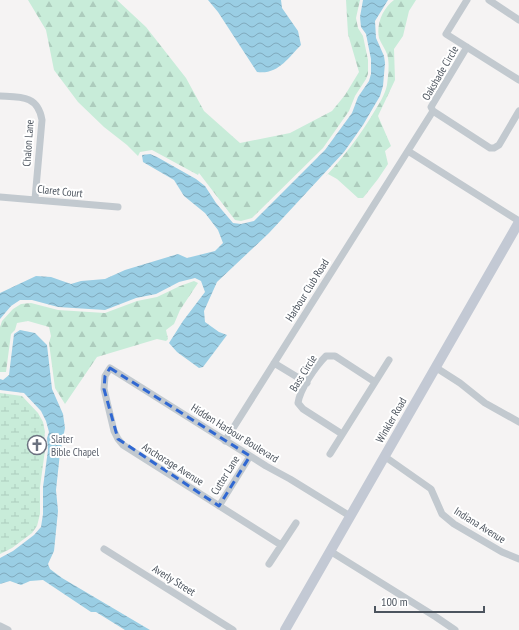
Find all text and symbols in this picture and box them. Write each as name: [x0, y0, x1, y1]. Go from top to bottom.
street label: Oakshade Circle: [419, 43, 461, 103]
street label: Chalon Lane: [19, 119, 37, 167]
street label: Claret Court: [37, 182, 83, 200]
street label: Harbour Club Road: [282, 256, 332, 324]
street label: Bass Circle: [286, 352, 320, 394]
street label: Winkler Road: [372, 395, 410, 445]
street label: Hidden Harbour Boulevard: [189, 400, 282, 466]
place label: Slater Bible Chapel: [51, 432, 99, 459]
church icon: Slater Bible Chapel: [26, 434, 48, 456]
street label: Anchorage Avenue: [140, 439, 207, 489]
street label: Cutter Lane: [207, 452, 243, 497]
street label: Indiana Avenue: [452, 504, 509, 547]
street label: Averly Street: [150, 561, 198, 599]
scale bar: [375, 588, 484, 614]
text: 100 m: [381, 594, 408, 609]

